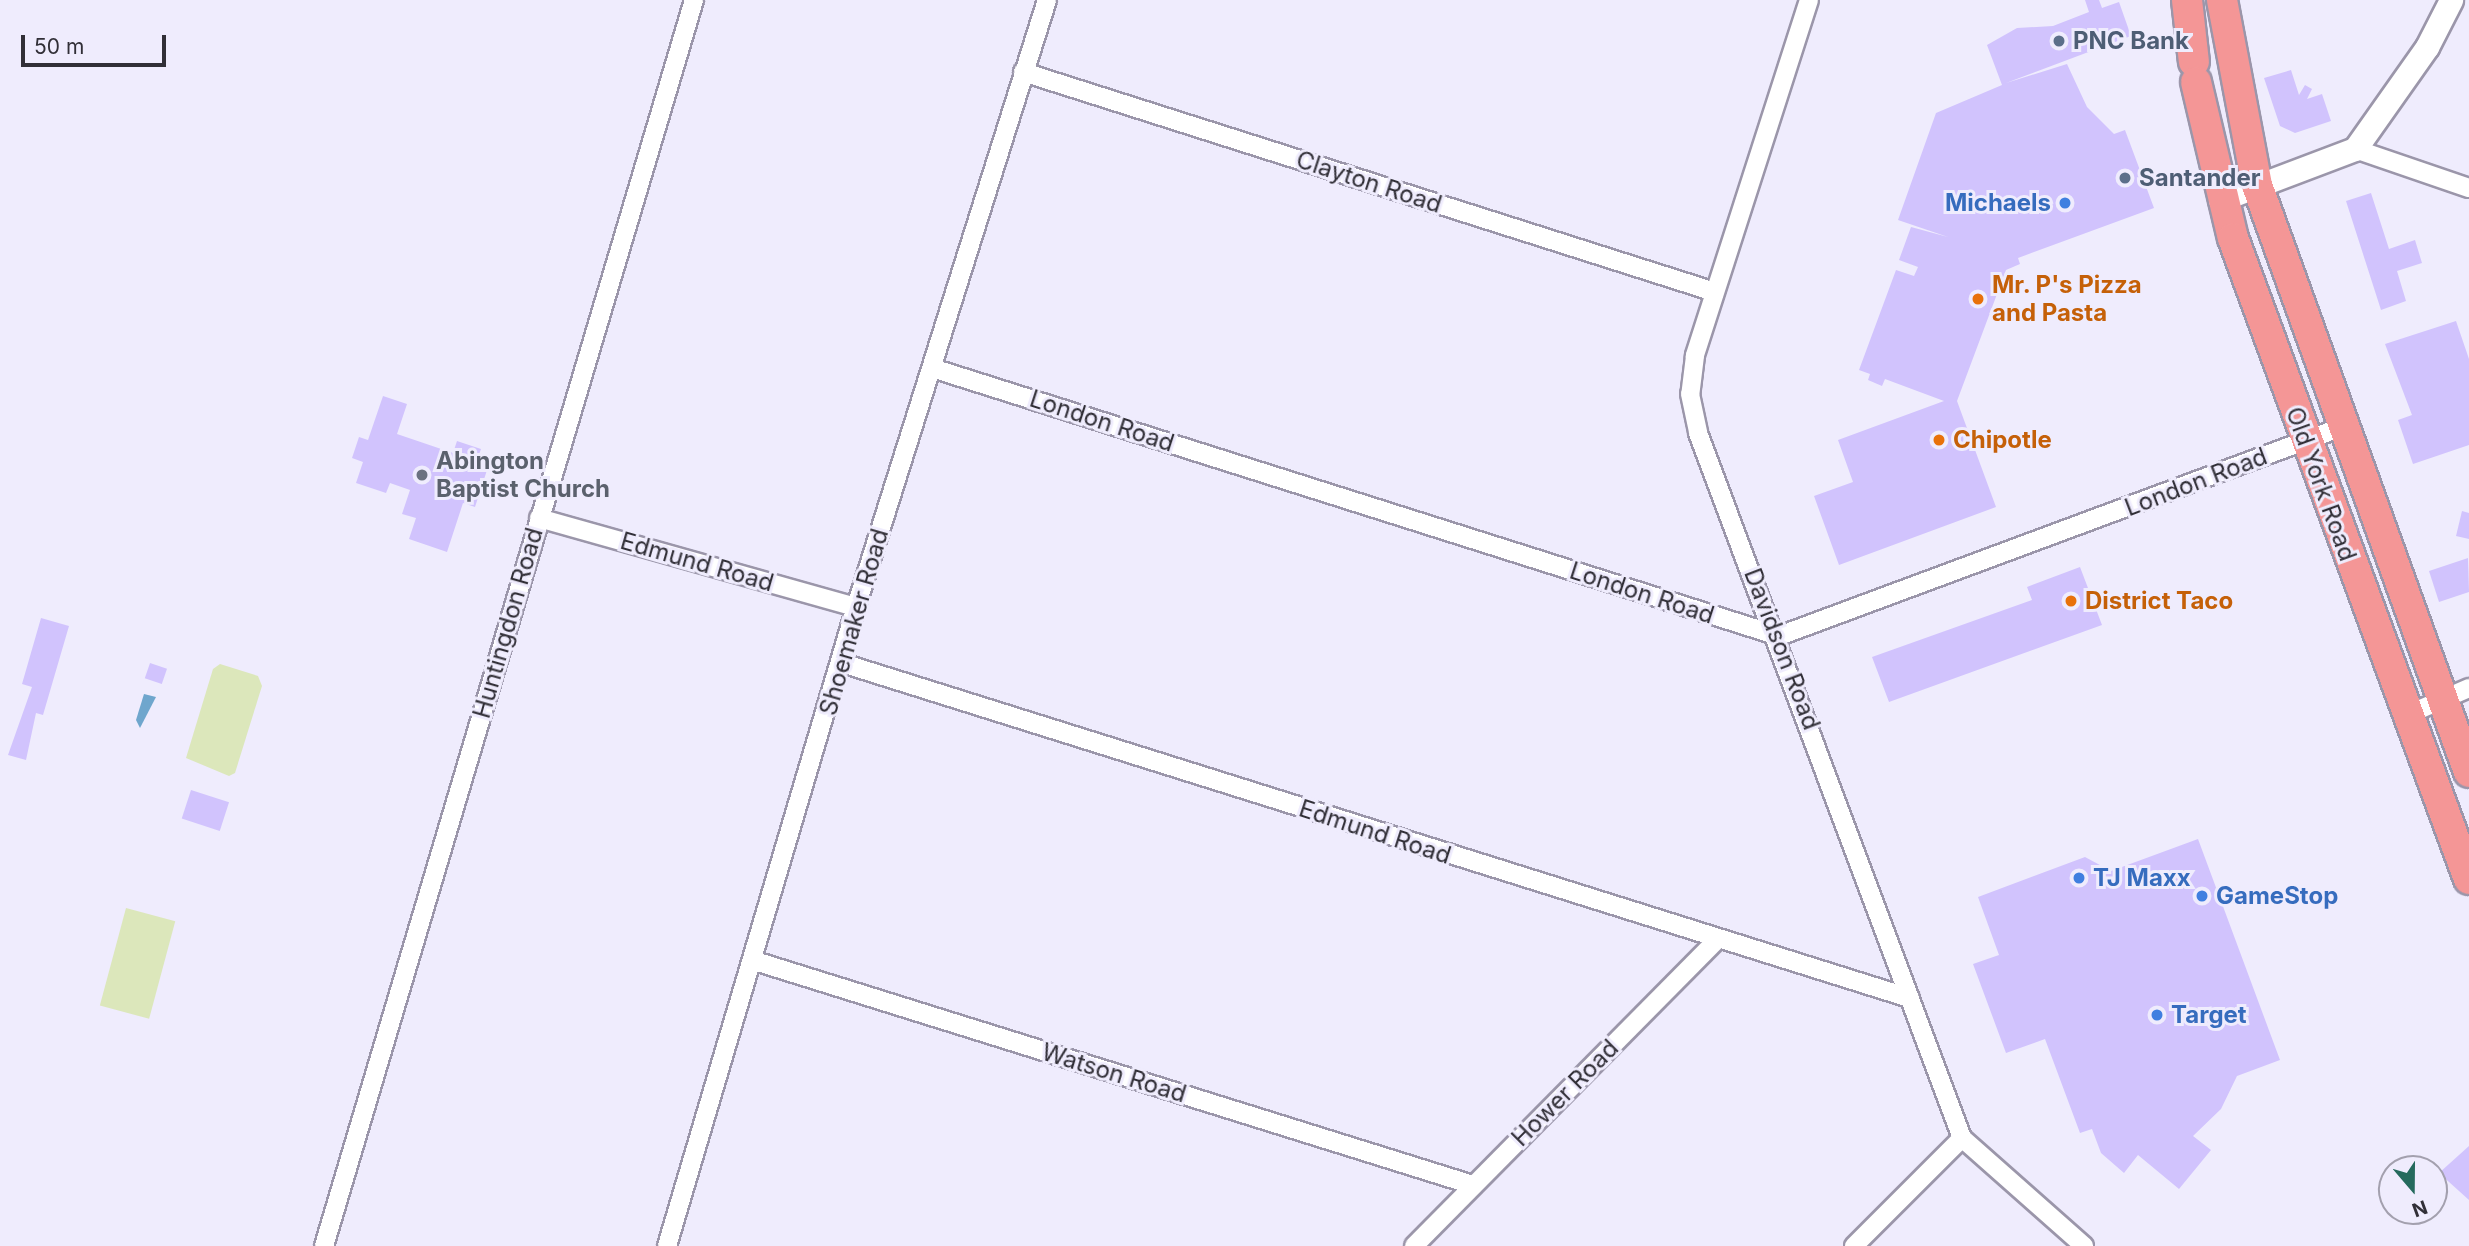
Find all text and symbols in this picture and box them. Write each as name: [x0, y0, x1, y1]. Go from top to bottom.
scale bar: [24, 21, 170, 65]
place label: PNC Bank: [2073, 27, 2189, 55]
marker: PNC Bank: [2051, 33, 2067, 49]
text: 50 m: [34, 34, 84, 59]
street label: Clayton Road: [1293, 145, 1445, 219]
place label: Santander: [2139, 164, 2261, 192]
marker: Santander: [2117, 170, 2133, 186]
place label: Michaels: [1945, 189, 2051, 217]
marker: Michaels: [2057, 195, 2073, 211]
place label: Mr. P's Pizza and Pasta: [1992, 271, 2142, 327]
marker: Mr. P's Pizza and Pasta: [1970, 291, 1986, 307]
street label: London Road: [1026, 384, 1178, 458]
street label: Old York Road: [2280, 403, 2362, 565]
place label: Chipotle: [1953, 426, 2052, 454]
marker: Chipotle: [1931, 432, 1947, 448]
street label: London Road: [2121, 442, 2271, 522]
place label: Abington Baptist Church: [436, 447, 610, 503]
marker: Abington Baptist Church: [414, 467, 430, 483]
street label: Huntingdon Road: [467, 525, 549, 721]
street label: Shoemaker Road: [814, 525, 894, 719]
street label: Edmund Road: [617, 526, 777, 598]
street label: London Road: [1566, 556, 1718, 630]
street label: Davidson Road: [1738, 564, 1826, 734]
place label: District Taco: [2085, 587, 2233, 615]
marker: District Taco: [2063, 593, 2079, 609]
street label: Edmund Road: [1295, 794, 1455, 870]
place label: TJ Maxx: [2093, 864, 2191, 892]
marker: TJ Maxx: [2071, 870, 2087, 886]
place label: GameStop: [2216, 882, 2338, 910]
marker: GameStop: [2194, 888, 2210, 904]
place label: Target: [2171, 1001, 2247, 1029]
marker: Target: [2149, 1007, 2165, 1023]
street label: Hower Road: [1506, 1034, 1624, 1152]
street label: Watson Road: [1038, 1037, 1190, 1109]
north arrow: [2378, 1155, 2448, 1225]
text: N: [2409, 1195, 2430, 1222]

